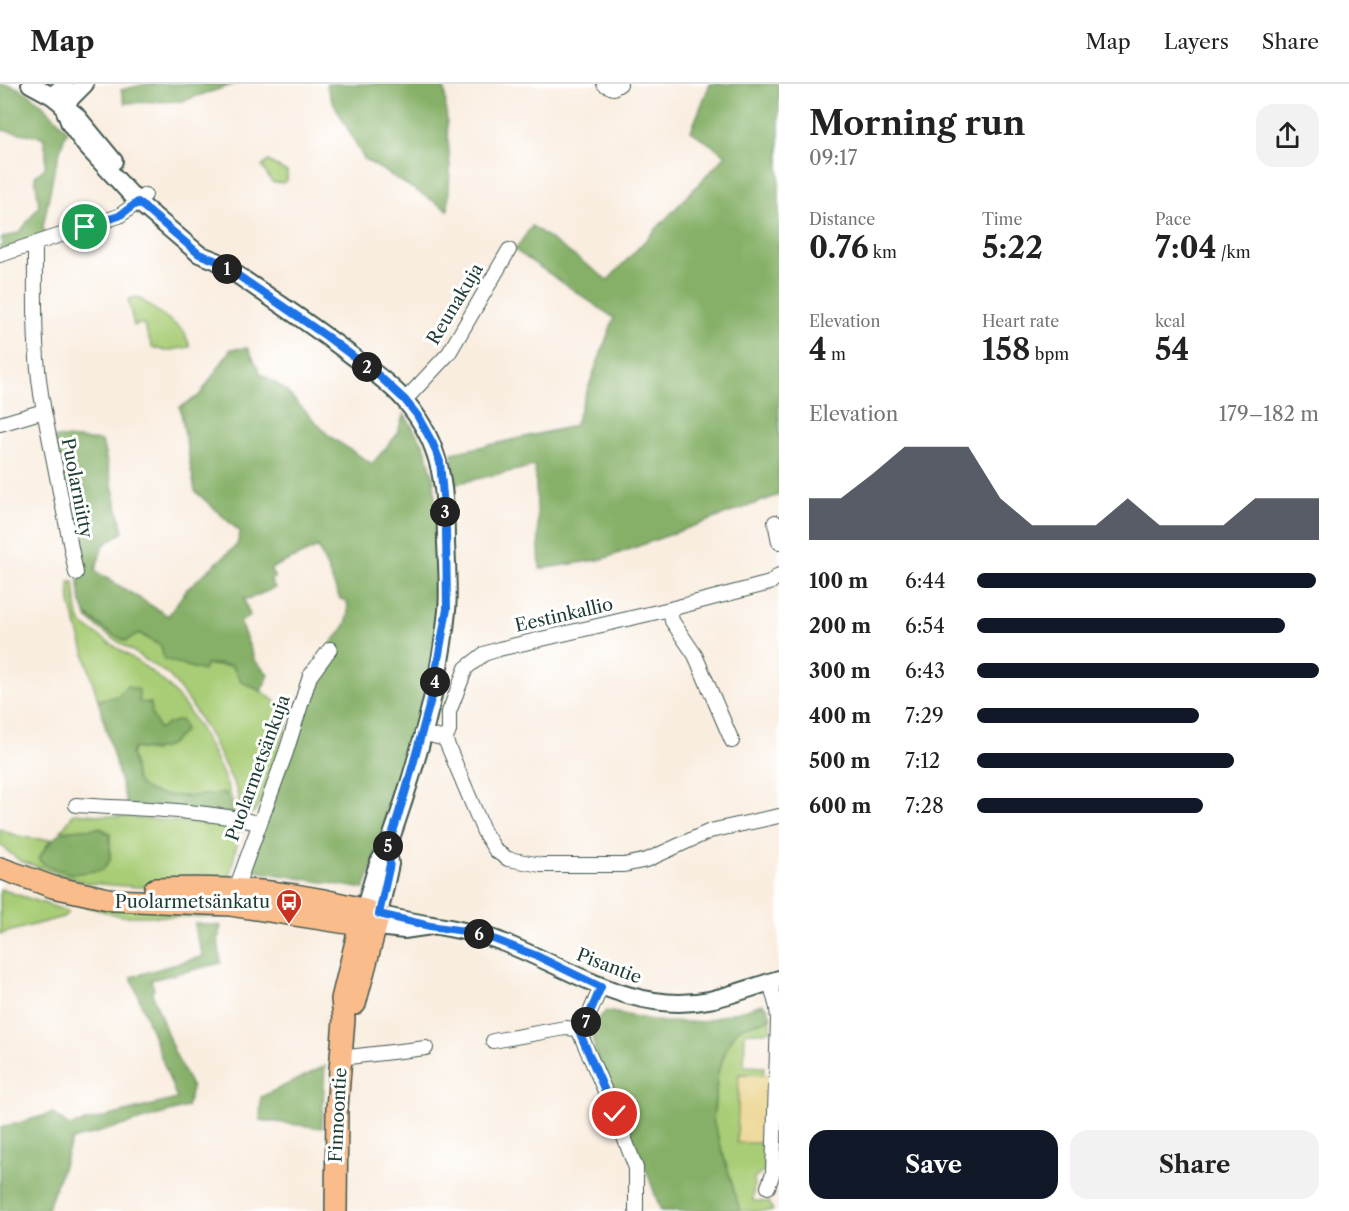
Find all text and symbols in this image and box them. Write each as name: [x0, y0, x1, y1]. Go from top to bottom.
text: Map: [30, 24, 94, 58]
text: Map: [1086, 29, 1131, 54]
text: Layers: [1164, 29, 1229, 54]
text: Share: [1262, 29, 1319, 54]
text: Morning run: [809, 103, 1025, 144]
button: share: [1256, 104, 1319, 167]
text: 09:17: [809, 146, 857, 170]
pin: [59, 201, 110, 252]
text: Distance: [809, 209, 875, 229]
text: Time: [982, 209, 1022, 229]
text: Pace: [1155, 209, 1191, 229]
icon: arrive: [68, 210, 101, 243]
text: 0.76: [809, 229, 869, 266]
text: 5:22: [982, 229, 1043, 266]
text: 7:04: [1155, 229, 1216, 266]
text: km: [869, 242, 897, 262]
text: /km: [1216, 242, 1251, 262]
pin: 1: [212, 254, 242, 284]
text: 1: [223, 259, 231, 279]
street label: Reunakuja: [422, 259, 488, 349]
text: Elevation: [809, 311, 880, 331]
text: Heart rate: [982, 311, 1059, 331]
text: kcal: [1155, 311, 1185, 331]
text: 4: [809, 331, 827, 368]
text: 158: [982, 331, 1031, 368]
text: 54: [1155, 331, 1189, 368]
text: m: [827, 344, 846, 364]
text: bpm: [1031, 344, 1069, 364]
pin: 2: [352, 352, 382, 382]
text: 2: [362, 357, 372, 377]
text: Elevation: [809, 402, 898, 426]
text: 179–182 m: [1219, 402, 1319, 426]
street label: Puolarniitty: [57, 436, 98, 541]
pin: 3: [430, 497, 460, 527]
text: 3: [440, 502, 450, 522]
text: 100 m: [809, 569, 868, 593]
text: 6:44: [905, 569, 945, 593]
street label: Eestinkallio: [513, 593, 615, 637]
text: 200 m: [809, 614, 871, 638]
text: 6:54: [905, 614, 945, 638]
text: 300 m: [809, 659, 871, 683]
text: 6:43: [905, 659, 945, 683]
pin: 4: [420, 667, 450, 697]
text: 4: [430, 672, 440, 692]
street label: Puolarmetsänkuja: [221, 691, 295, 844]
text: 400 m: [809, 704, 871, 728]
text: 7:29: [905, 704, 944, 728]
text: 500 m: [809, 749, 870, 773]
text: 7:12: [905, 749, 940, 773]
text: 600 m: [809, 794, 871, 818]
text: 7:28: [905, 794, 944, 818]
pin: 5: [373, 831, 403, 861]
text: 5: [384, 836, 392, 856]
bus stop icon: Puolarmetsänkatu: [274, 887, 304, 925]
place label: Puolarmetsänkatu: [115, 891, 270, 913]
pin: 6: [464, 919, 494, 949]
text: 6: [474, 924, 484, 944]
street label: Pisantie: [573, 944, 645, 988]
pin: 7: [571, 1007, 601, 1037]
text: 7: [582, 1012, 590, 1032]
street label: Finnoontie: [325, 1067, 351, 1163]
pin: [589, 1088, 640, 1139]
icon: check: [598, 1097, 631, 1130]
button: Save: [809, 1130, 1058, 1199]
button: Share: [1070, 1130, 1319, 1199]

